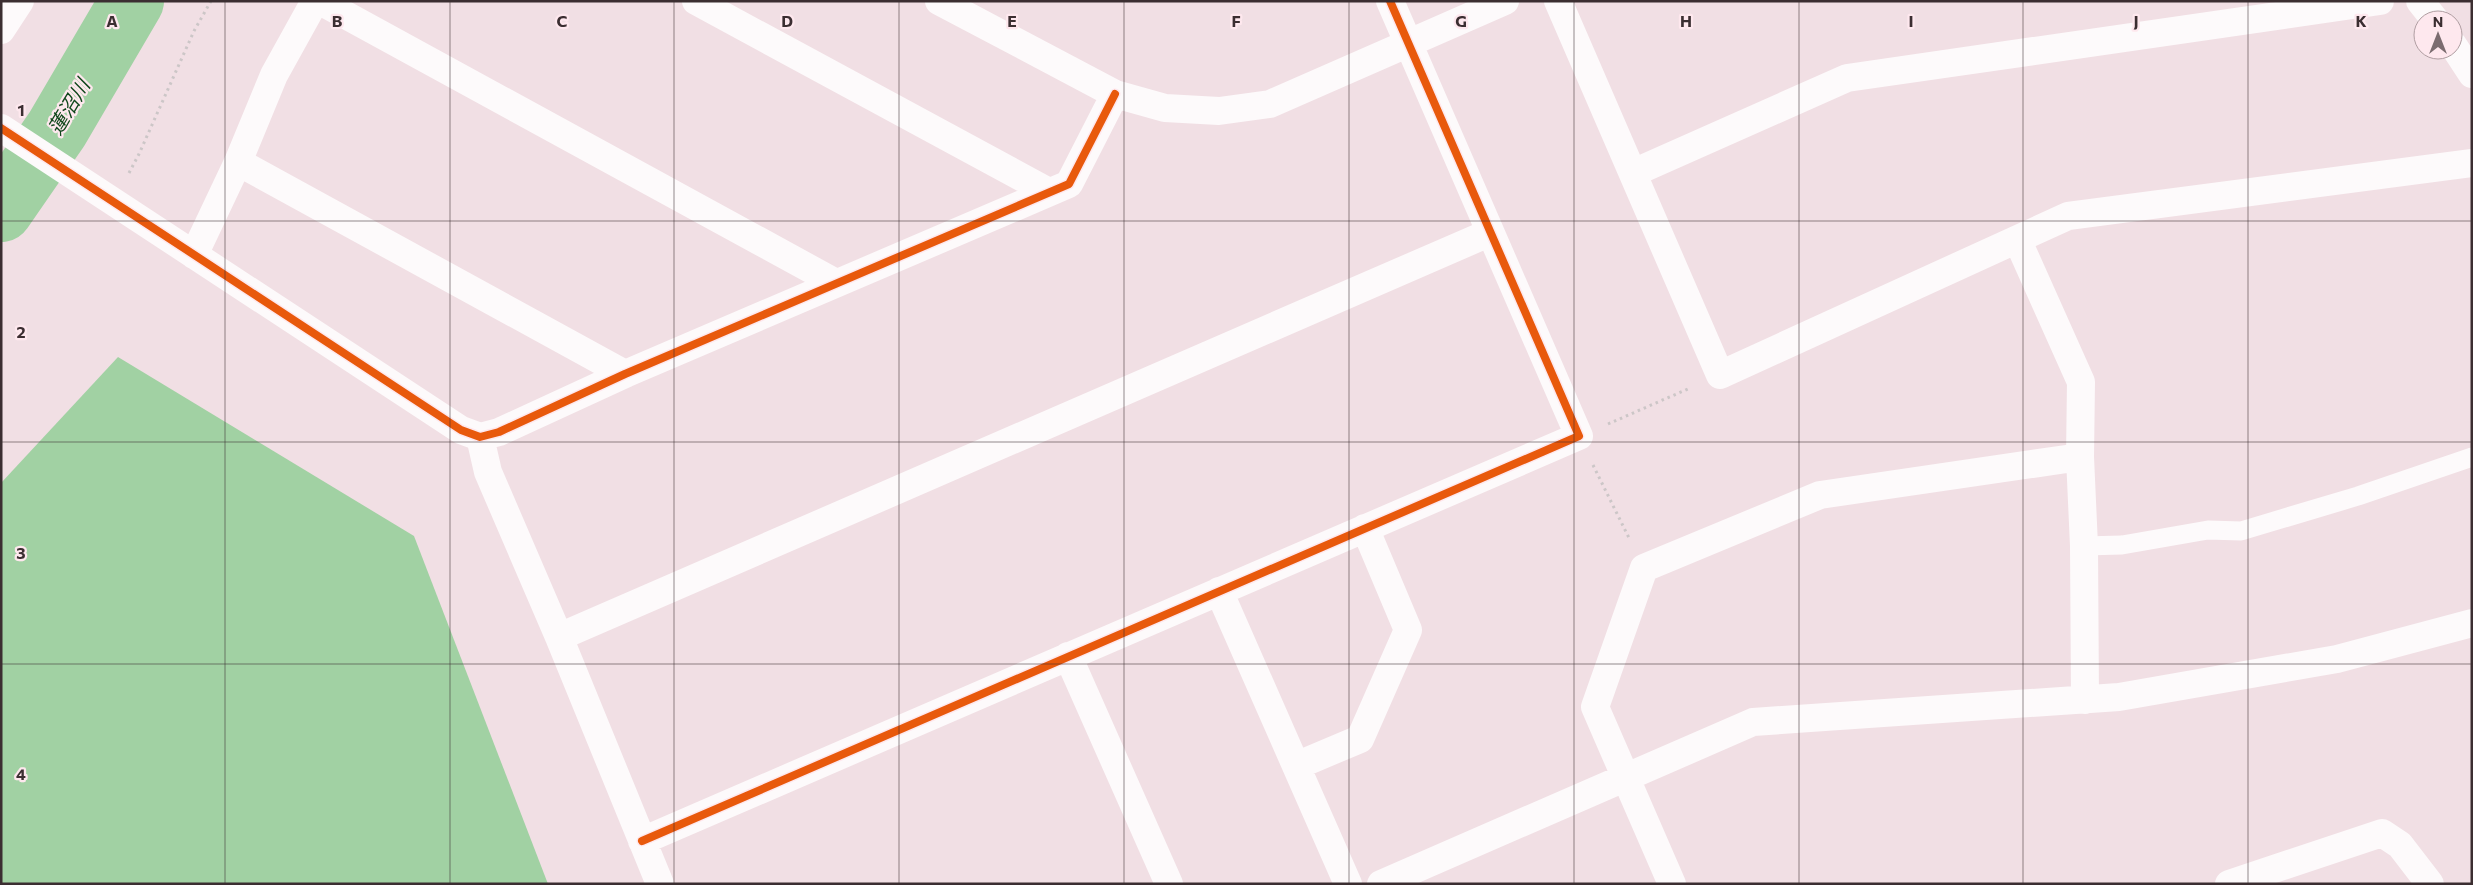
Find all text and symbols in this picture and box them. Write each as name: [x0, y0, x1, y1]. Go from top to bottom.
north arrow: [2413, 10, 2463, 60]
text: A: [106, 11, 118, 30]
text: B: [332, 11, 343, 30]
text: C: [557, 11, 568, 30]
text: D: [781, 11, 793, 30]
text: E: [1007, 11, 1017, 30]
text: F: [1231, 11, 1241, 30]
text: G: [1455, 11, 1467, 30]
text: H: [1680, 11, 1692, 30]
text: I: [1908, 11, 1914, 30]
text: J: [2133, 11, 2139, 30]
text: K: [2355, 11, 2367, 30]
text: N: [2433, 13, 2443, 30]
water label: 蓮沼川: [42, 73, 95, 138]
text: 1: [17, 100, 25, 119]
text: 2: [16, 322, 26, 341]
text: 3: [16, 543, 26, 562]
text: 4: [16, 764, 26, 783]

